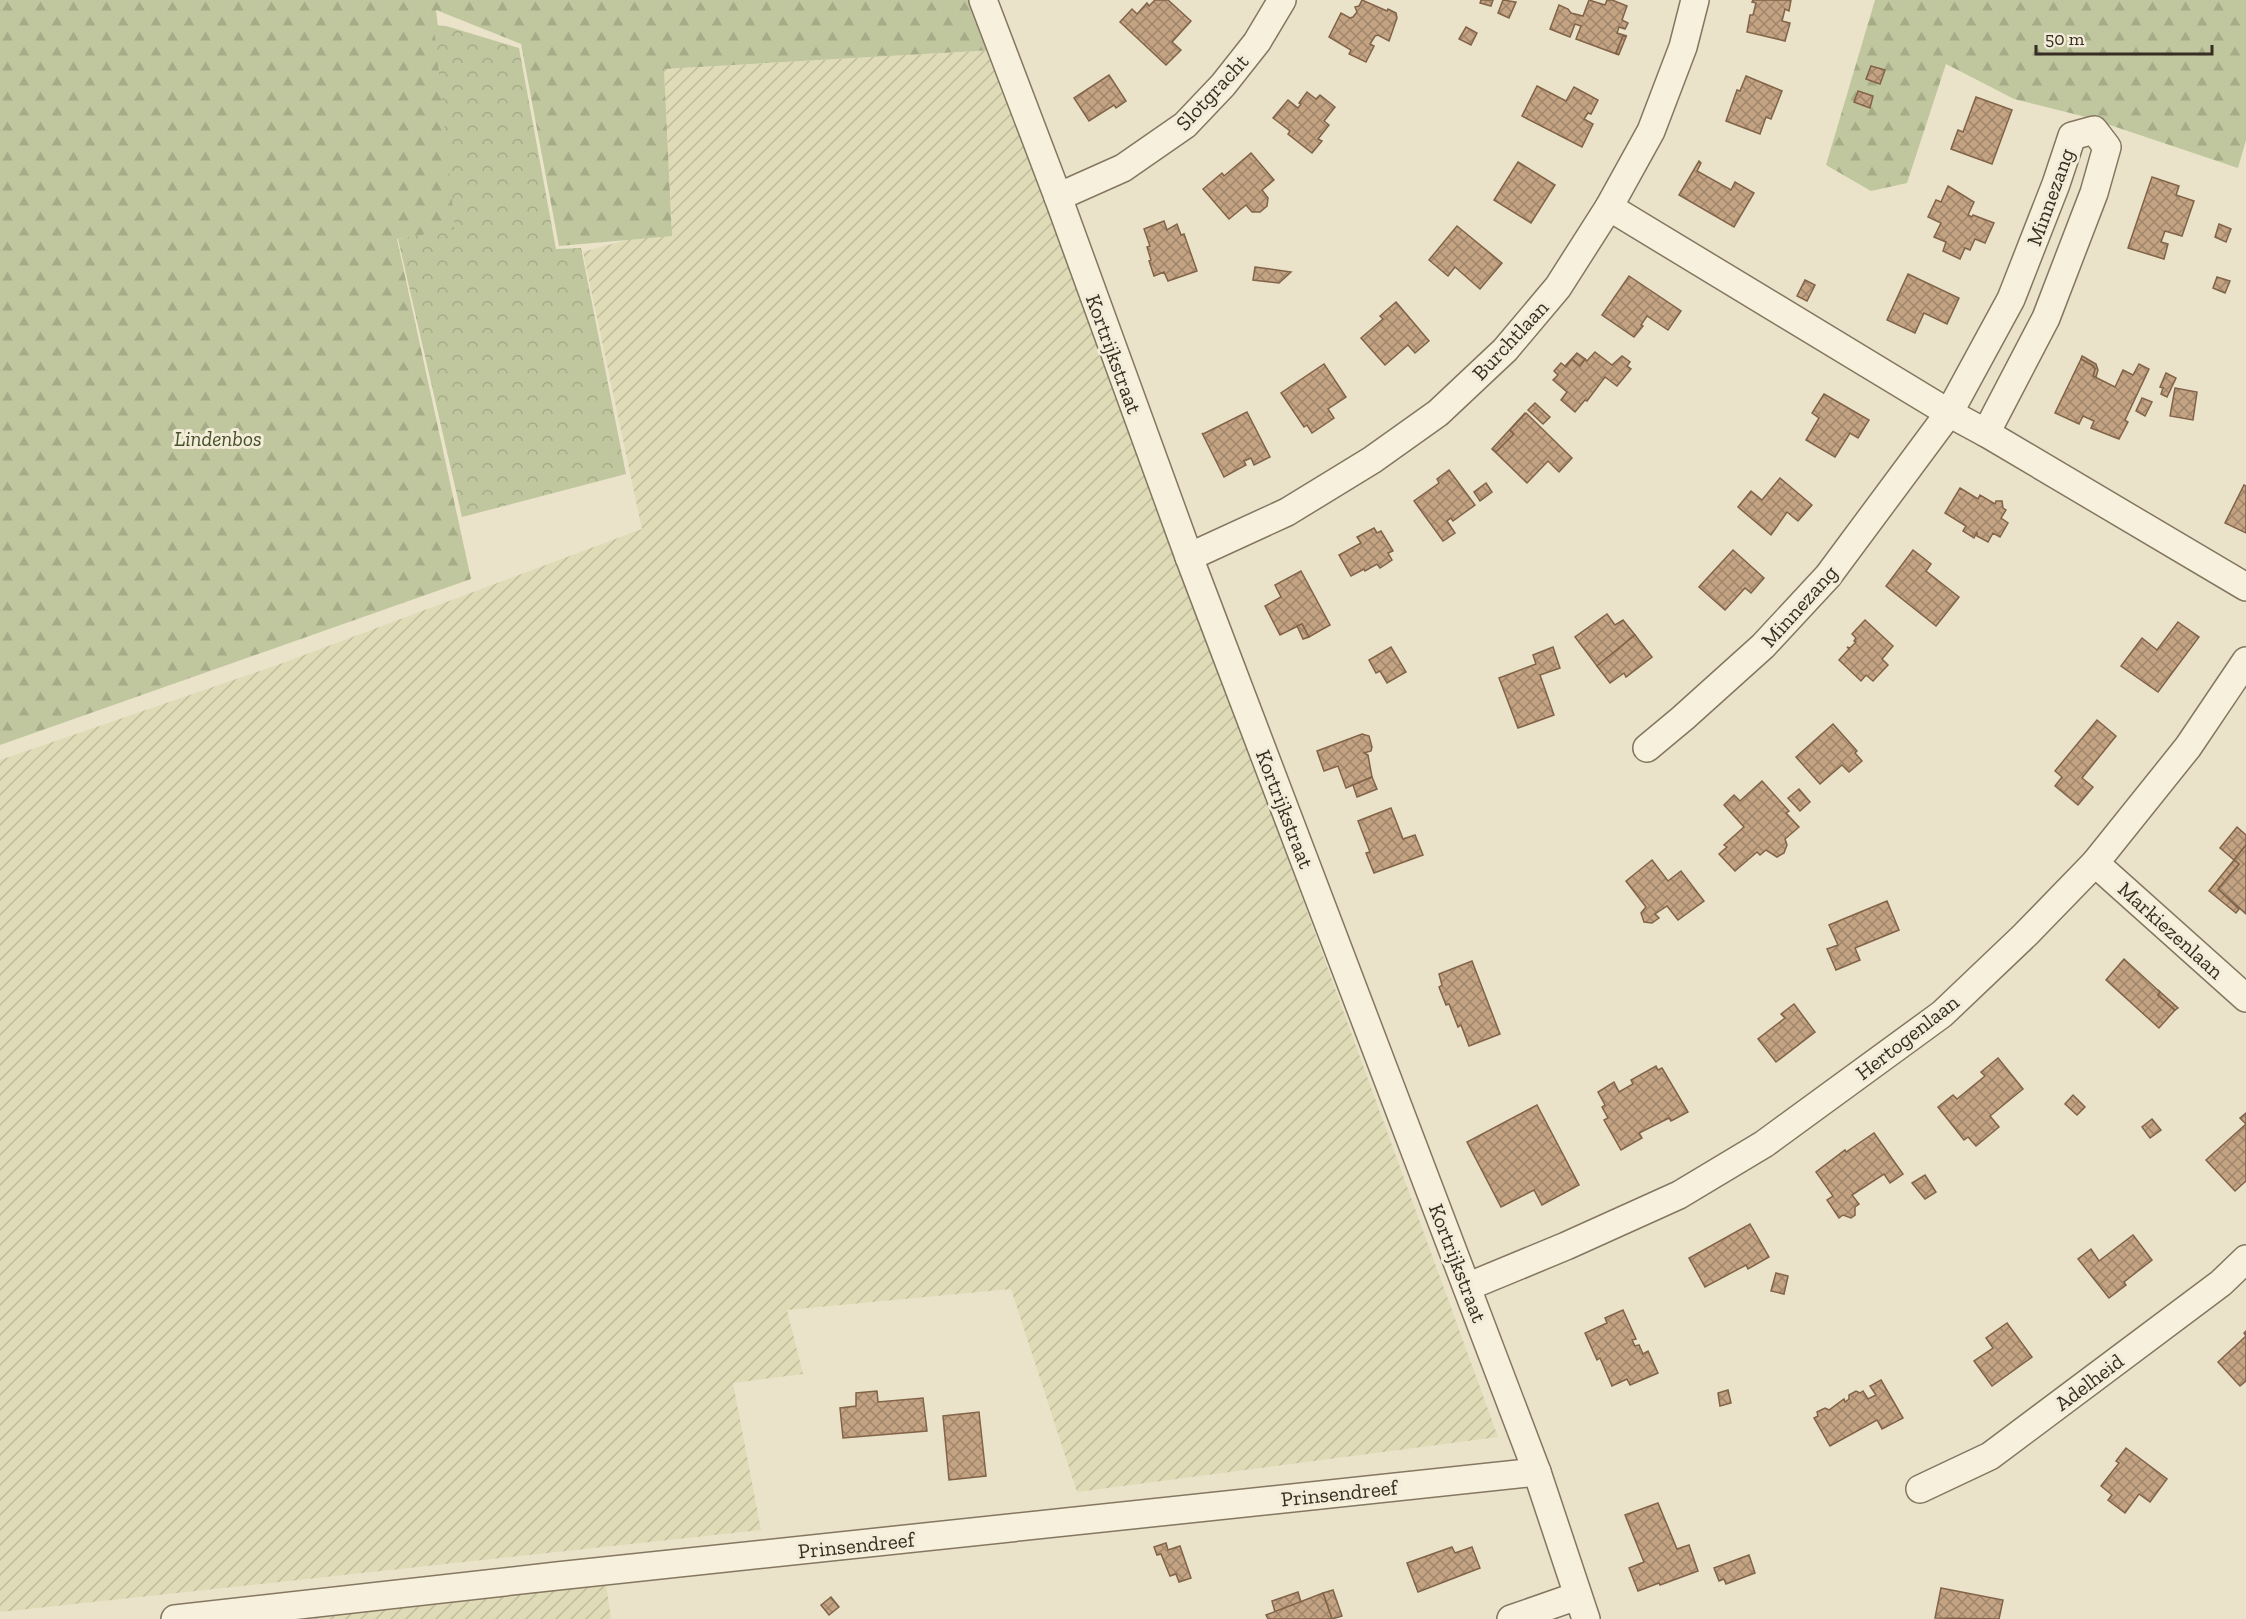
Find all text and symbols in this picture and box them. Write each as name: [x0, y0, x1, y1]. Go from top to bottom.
scale bar: [2036, 18, 2212, 56]
text: 50 m: [2045, 28, 2085, 50]
street label: Slotgracht: [1170, 49, 1254, 135]
street label: Minnezang: [2021, 144, 2079, 249]
street label: Kortrijkstraat: [1080, 291, 1147, 418]
street label: Burchtlaan: [1467, 295, 1553, 385]
park label: Lindenbos: [174, 426, 262, 451]
street label: Minnezang: [1756, 559, 1843, 652]
street label: Kortrijkstraat: [1250, 746, 1319, 872]
street label: Markiezenlaan: [2113, 876, 2229, 984]
street label: Hertogenlaan: [1850, 989, 1964, 1085]
street label: Kortrijkstraat: [1423, 1200, 1492, 1326]
street label: Adelheid: [2050, 1348, 2129, 1416]
street label: Prinsendreef: [1280, 1474, 1400, 1512]
street label: Prinsendreef: [797, 1526, 917, 1564]

